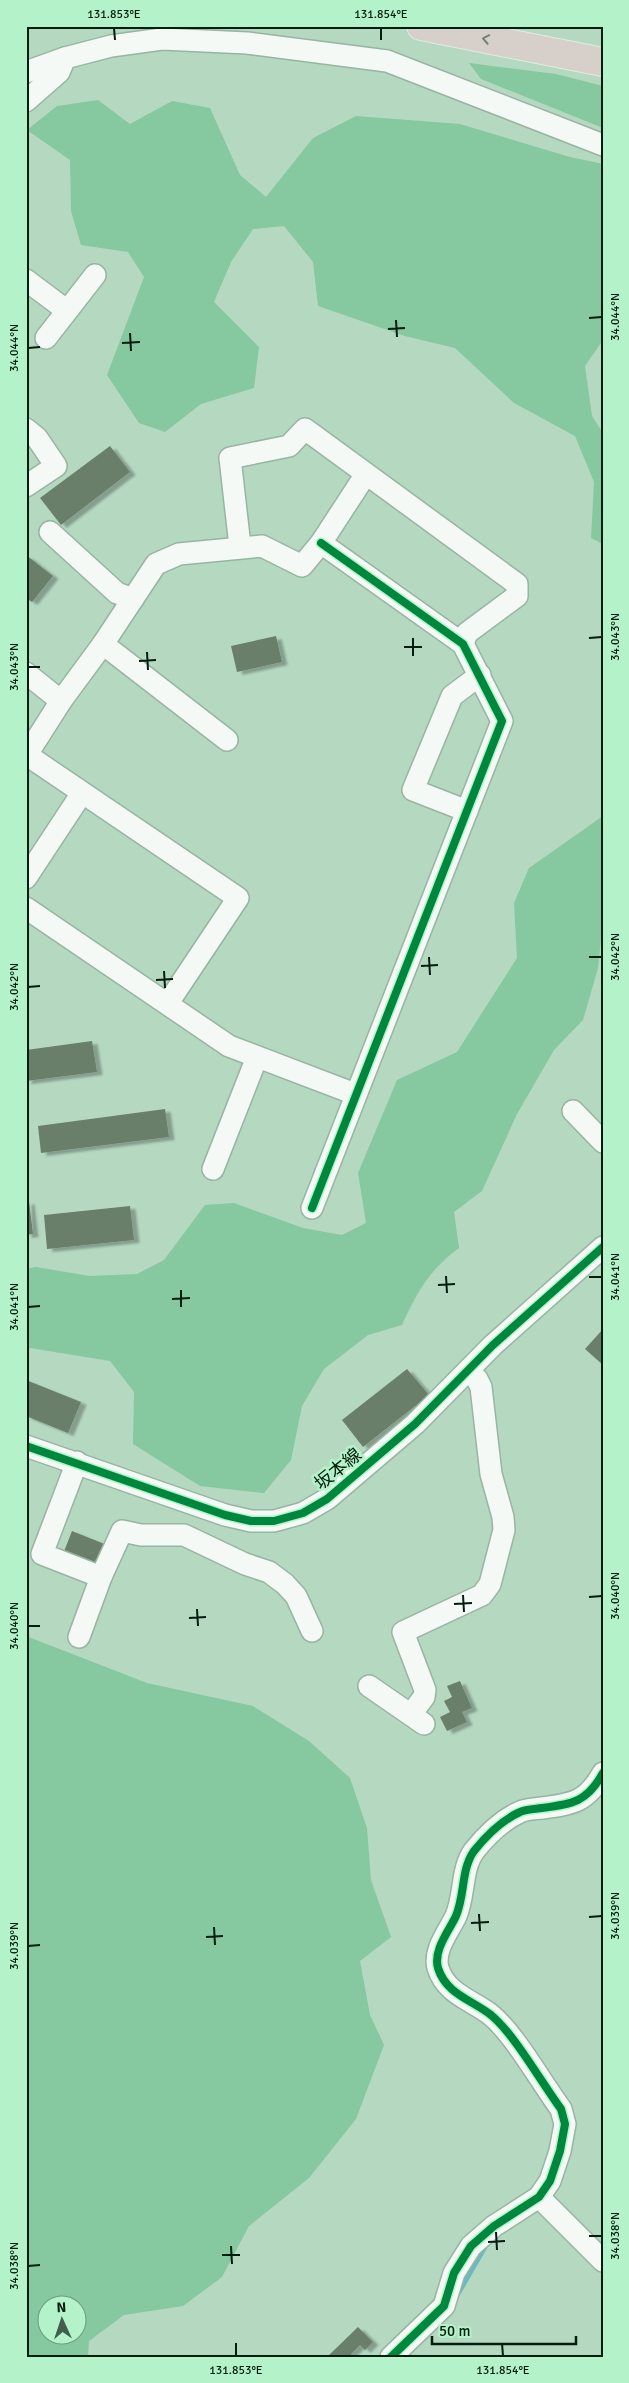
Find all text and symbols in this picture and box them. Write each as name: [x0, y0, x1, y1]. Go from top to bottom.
text: 131.853°E: [87, 7, 141, 22]
text: 131.854°E: [354, 7, 408, 22]
one-way arrow: [482, 35, 491, 45]
text: 34.044°N: [608, 293, 623, 341]
text: 34.044°N: [7, 324, 22, 372]
text: 34.043°N: [608, 613, 623, 661]
text: 34.043°N: [7, 643, 22, 691]
text: 34.042°N: [608, 933, 623, 981]
text: 34.042°N: [7, 963, 22, 1011]
text: 34.041°N: [608, 1253, 623, 1301]
text: 34.041°N: [7, 1283, 22, 1331]
street label: 坂本線: [310, 1443, 366, 1495]
text: 34.040°N: [608, 1572, 623, 1620]
text: 34.040°N: [7, 1602, 22, 1650]
text: 34.039°N: [608, 1892, 623, 1940]
text: 34.039°N: [7, 1922, 22, 1970]
text: 34.038°N: [608, 2212, 623, 2260]
text: 34.038°N: [7, 2242, 22, 2290]
north arrow: [38, 2296, 88, 2346]
text: N: [56, 2299, 67, 2316]
scale bar: [432, 2313, 575, 2345]
text: 50 m: [439, 2322, 470, 2340]
text: 131.853°E: [209, 2363, 263, 2378]
text: 131.854°E: [476, 2363, 530, 2378]

